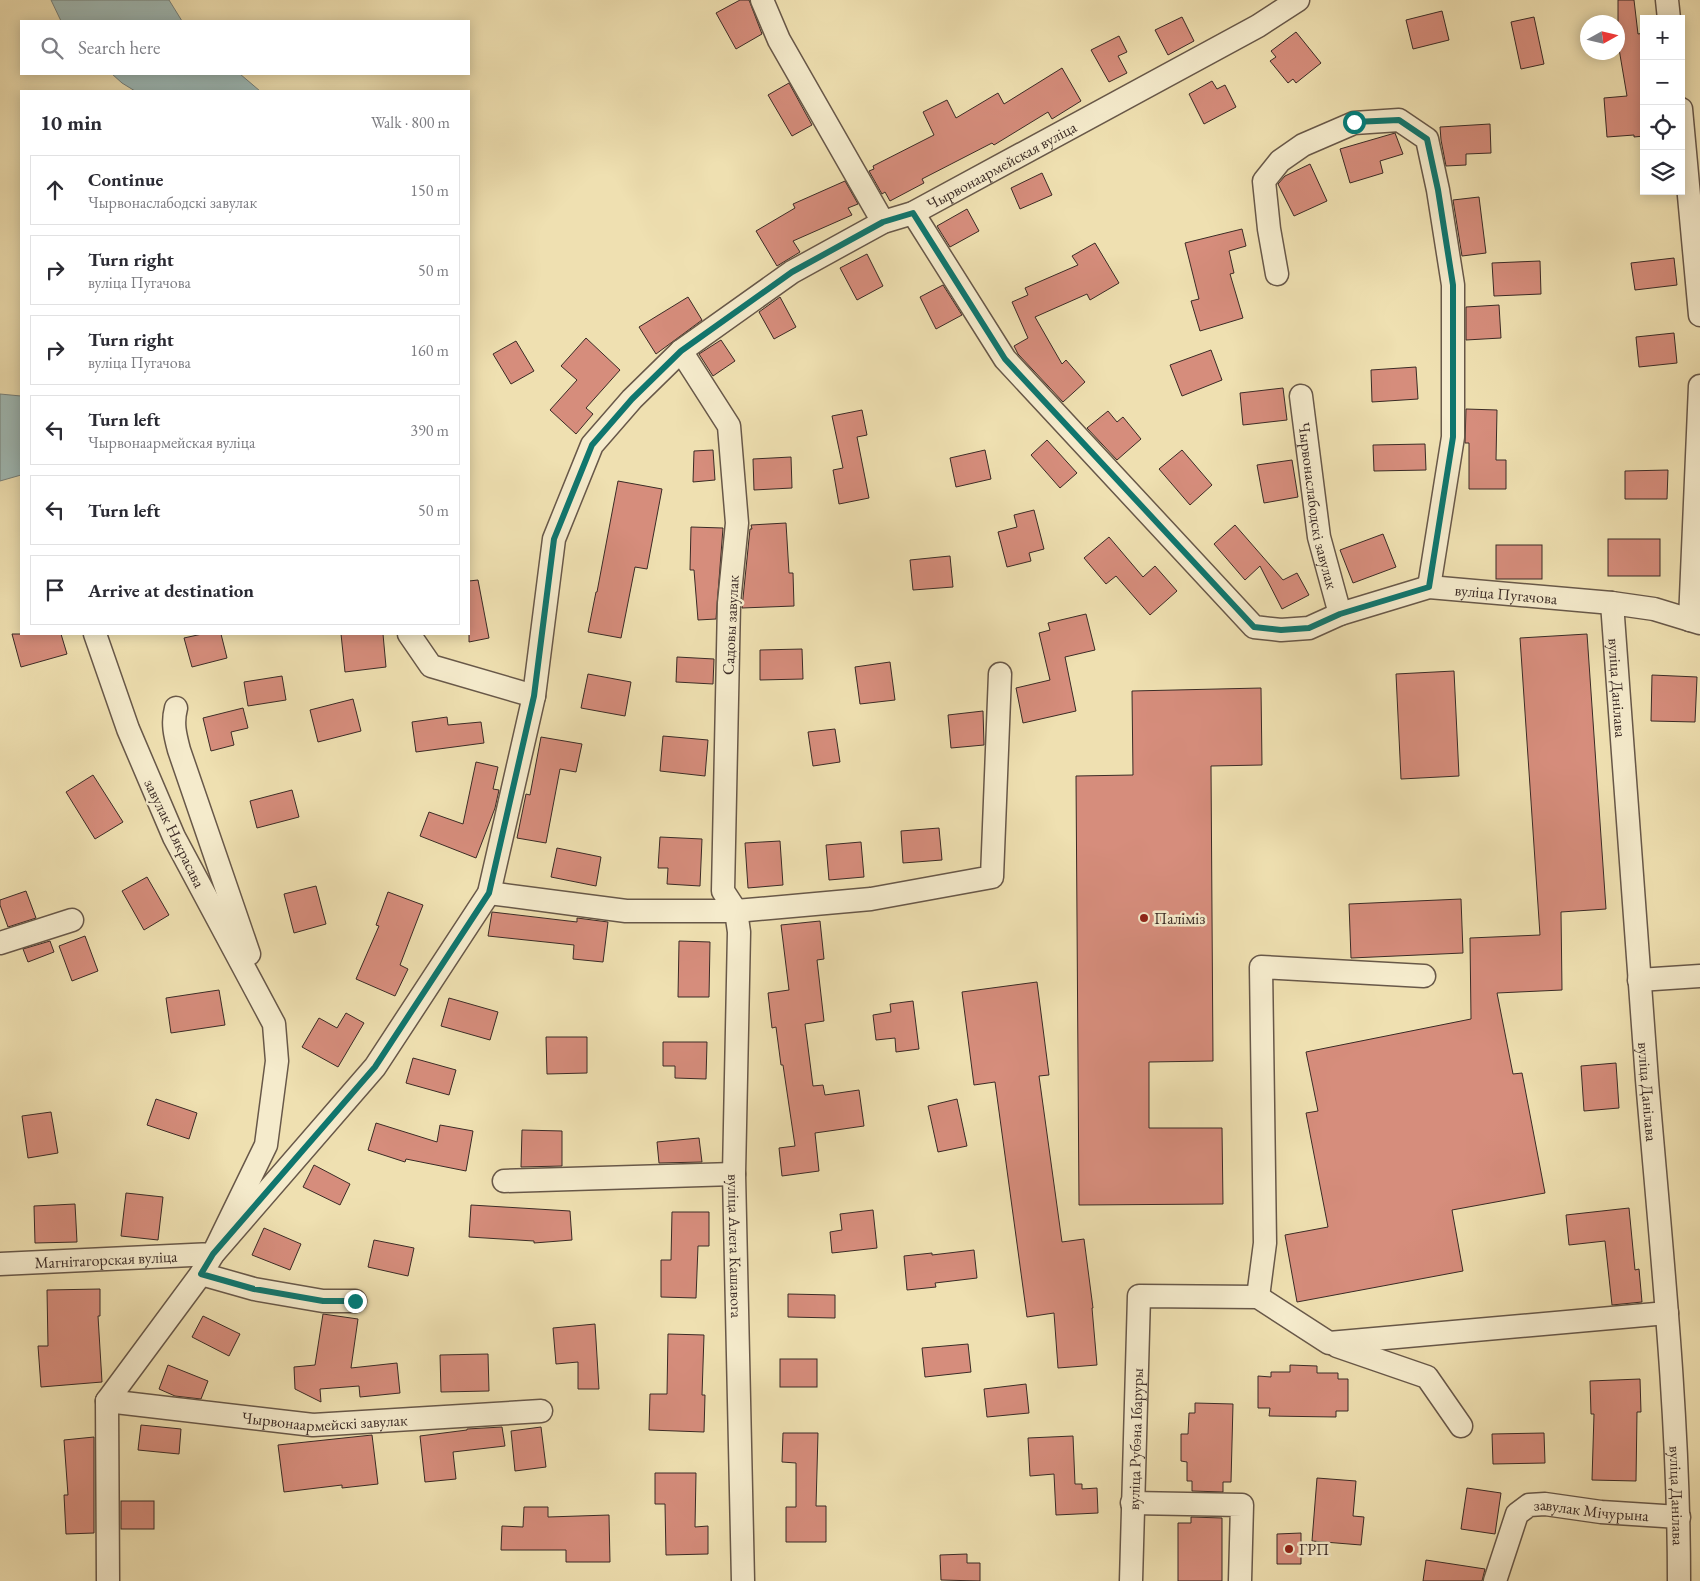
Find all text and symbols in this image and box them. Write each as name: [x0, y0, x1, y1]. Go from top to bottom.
north arrow: [1580, 15, 1625, 60]
map controls: [1640, 15, 1685, 195]
button: +: [1640, 15, 1685, 60]
search box: [20, 20, 470, 75]
icon: search: [38, 34, 66, 62]
text: Search here: [78, 35, 160, 60]
button: −: [1640, 60, 1685, 105]
button: locate: [1640, 105, 1685, 150]
text: 10 min: [40, 109, 102, 136]
route start: [1343, 111, 1366, 134]
text: Walk · 800 m: [371, 112, 450, 133]
street label: Чырвонаармейская вуліца: [923, 116, 1081, 215]
button: layers: [1640, 150, 1685, 195]
text: Continue: [88, 167, 163, 192]
icon: ahead: [41, 176, 69, 204]
text: 150 m: [410, 180, 449, 201]
text: Чырвонаслабодскі завулак: [88, 192, 257, 213]
text: Turn right: [88, 247, 174, 272]
icon: right: [41, 256, 69, 284]
text: 50 m: [418, 260, 449, 281]
text: вуліца Пугачова: [88, 272, 191, 293]
text: Turn right: [88, 327, 174, 352]
icon: right: [41, 336, 69, 364]
text: 160 m: [410, 340, 449, 361]
text: вуліца Пугачова: [88, 352, 191, 373]
text: Turn left: [88, 407, 160, 432]
icon: left: [41, 416, 69, 444]
text: 390 m: [410, 420, 449, 441]
street label: Чырвонаслабодскі завулак: [1293, 421, 1343, 592]
text: Чырвонаармейская вуліца: [88, 432, 255, 453]
icon: left: [41, 496, 69, 524]
text: Turn left: [88, 498, 160, 523]
text: 50 m: [418, 500, 449, 521]
street label: Садовы завулак: [717, 574, 744, 676]
icon: arrive: [41, 576, 69, 604]
text: Arrive at destination: [88, 578, 254, 603]
street label: вуліца Пугачова: [1454, 579, 1559, 609]
street label: вуліца Данілава: [1603, 637, 1631, 739]
street label: завулак Някрасава: [139, 775, 210, 892]
place label: Паліміз: [1154, 908, 1205, 929]
marker: Паліміз: [1138, 912, 1150, 924]
street label: вуліца Данілава: [1633, 1041, 1662, 1143]
street label: вуліца Алега Кашавога: [723, 1174, 747, 1319]
street label: Магнітагорская вуліца: [34, 1246, 179, 1273]
route end: [344, 1290, 367, 1313]
street label: вуліца Рубэна Ібаруры: [1123, 1368, 1148, 1510]
street label: Чырвонаармейскі завулак: [241, 1407, 409, 1436]
street label: вуліца Данілава: [1665, 1445, 1689, 1546]
street label: завулак Мічурына: [1533, 1494, 1650, 1526]
place label: ГРП: [1299, 1539, 1329, 1560]
marker: ГРП: [1283, 1543, 1295, 1555]

